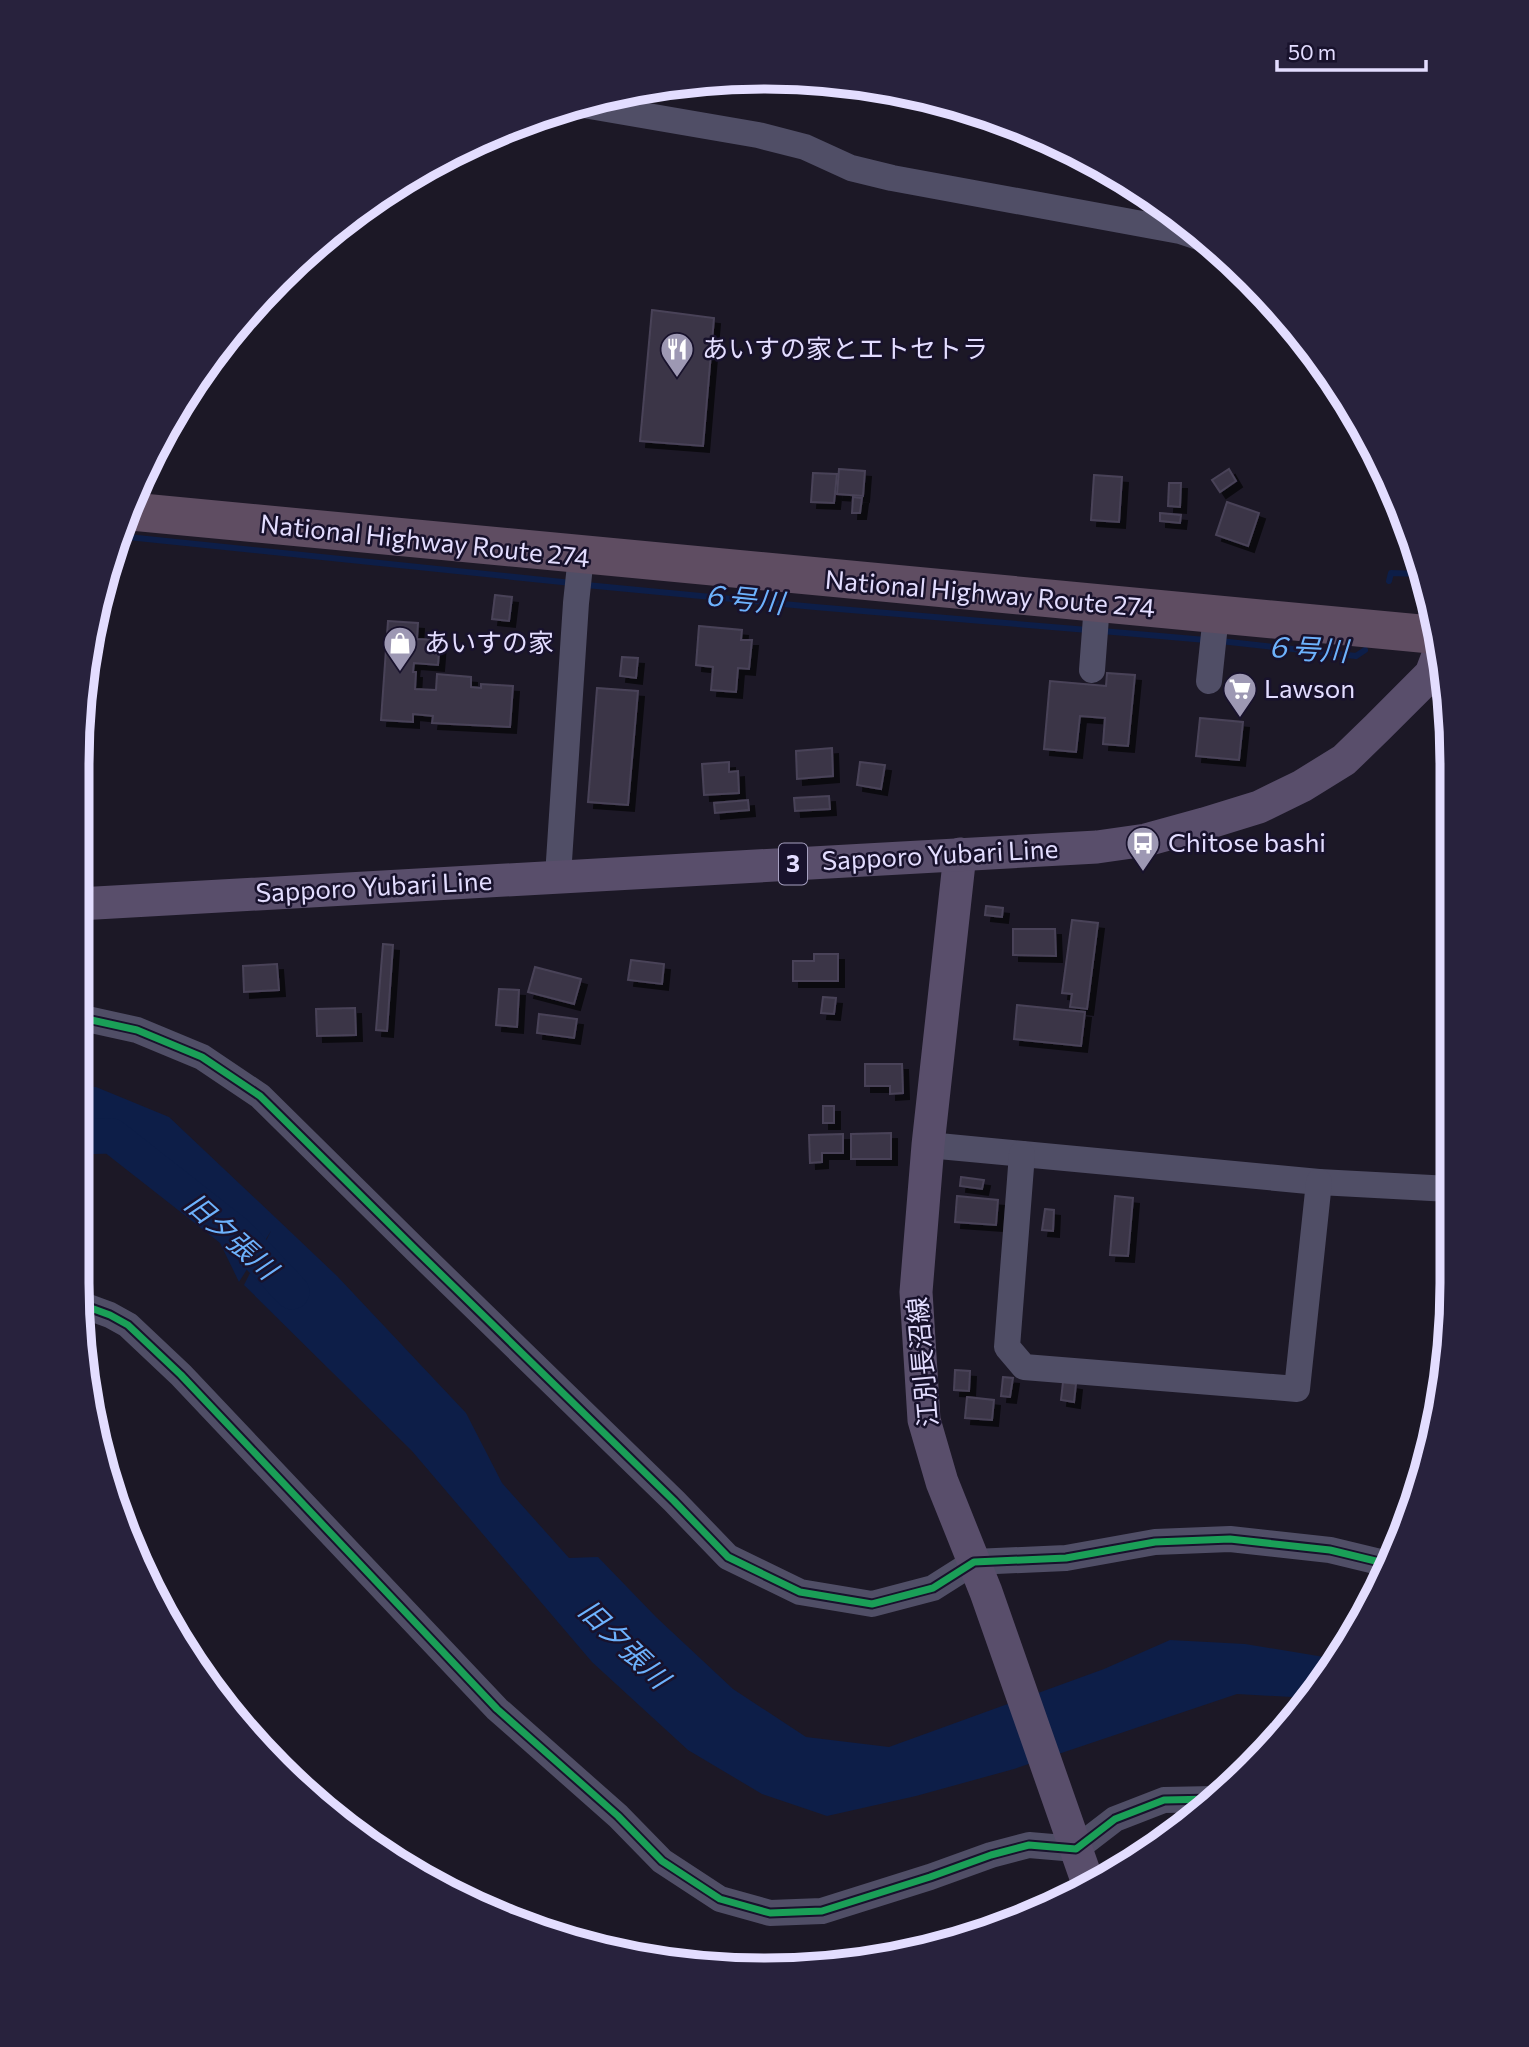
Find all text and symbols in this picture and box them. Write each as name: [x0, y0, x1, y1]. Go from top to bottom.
scale bar: [1277, 28, 1426, 72]
text: 50 m: [1288, 39, 1336, 64]
restaurant icon: あいすの家とエトセトラ: [658, 330, 696, 379]
place label: あいすの家とエトセトラ: [702, 332, 988, 363]
street label: National Highway Route 274: [259, 507, 591, 572]
street label: National Highway Route 274: [824, 563, 1156, 622]
water label: ６号川: [699, 577, 789, 620]
shop icon: あいすの家: [381, 624, 419, 673]
place label: あいすの家: [424, 626, 554, 657]
water label: ６号川: [1263, 629, 1352, 667]
supermarket icon: Lawson: [1221, 670, 1259, 719]
place label: Lawson: [1264, 672, 1355, 703]
bus stop icon: Chitose bashi: [1124, 824, 1162, 873]
place label: Chitose bashi: [1168, 826, 1326, 857]
street label: Sapporo Yubari Line: [821, 832, 1059, 875]
road number: 3: [779, 844, 807, 884]
street label: Sapporo Yubari Line: [255, 864, 493, 907]
water label: 旧夕張川: [179, 1185, 287, 1287]
street label: 江別長沼線: [900, 1296, 943, 1428]
water label: 旧夕張川: [573, 1592, 679, 1696]

